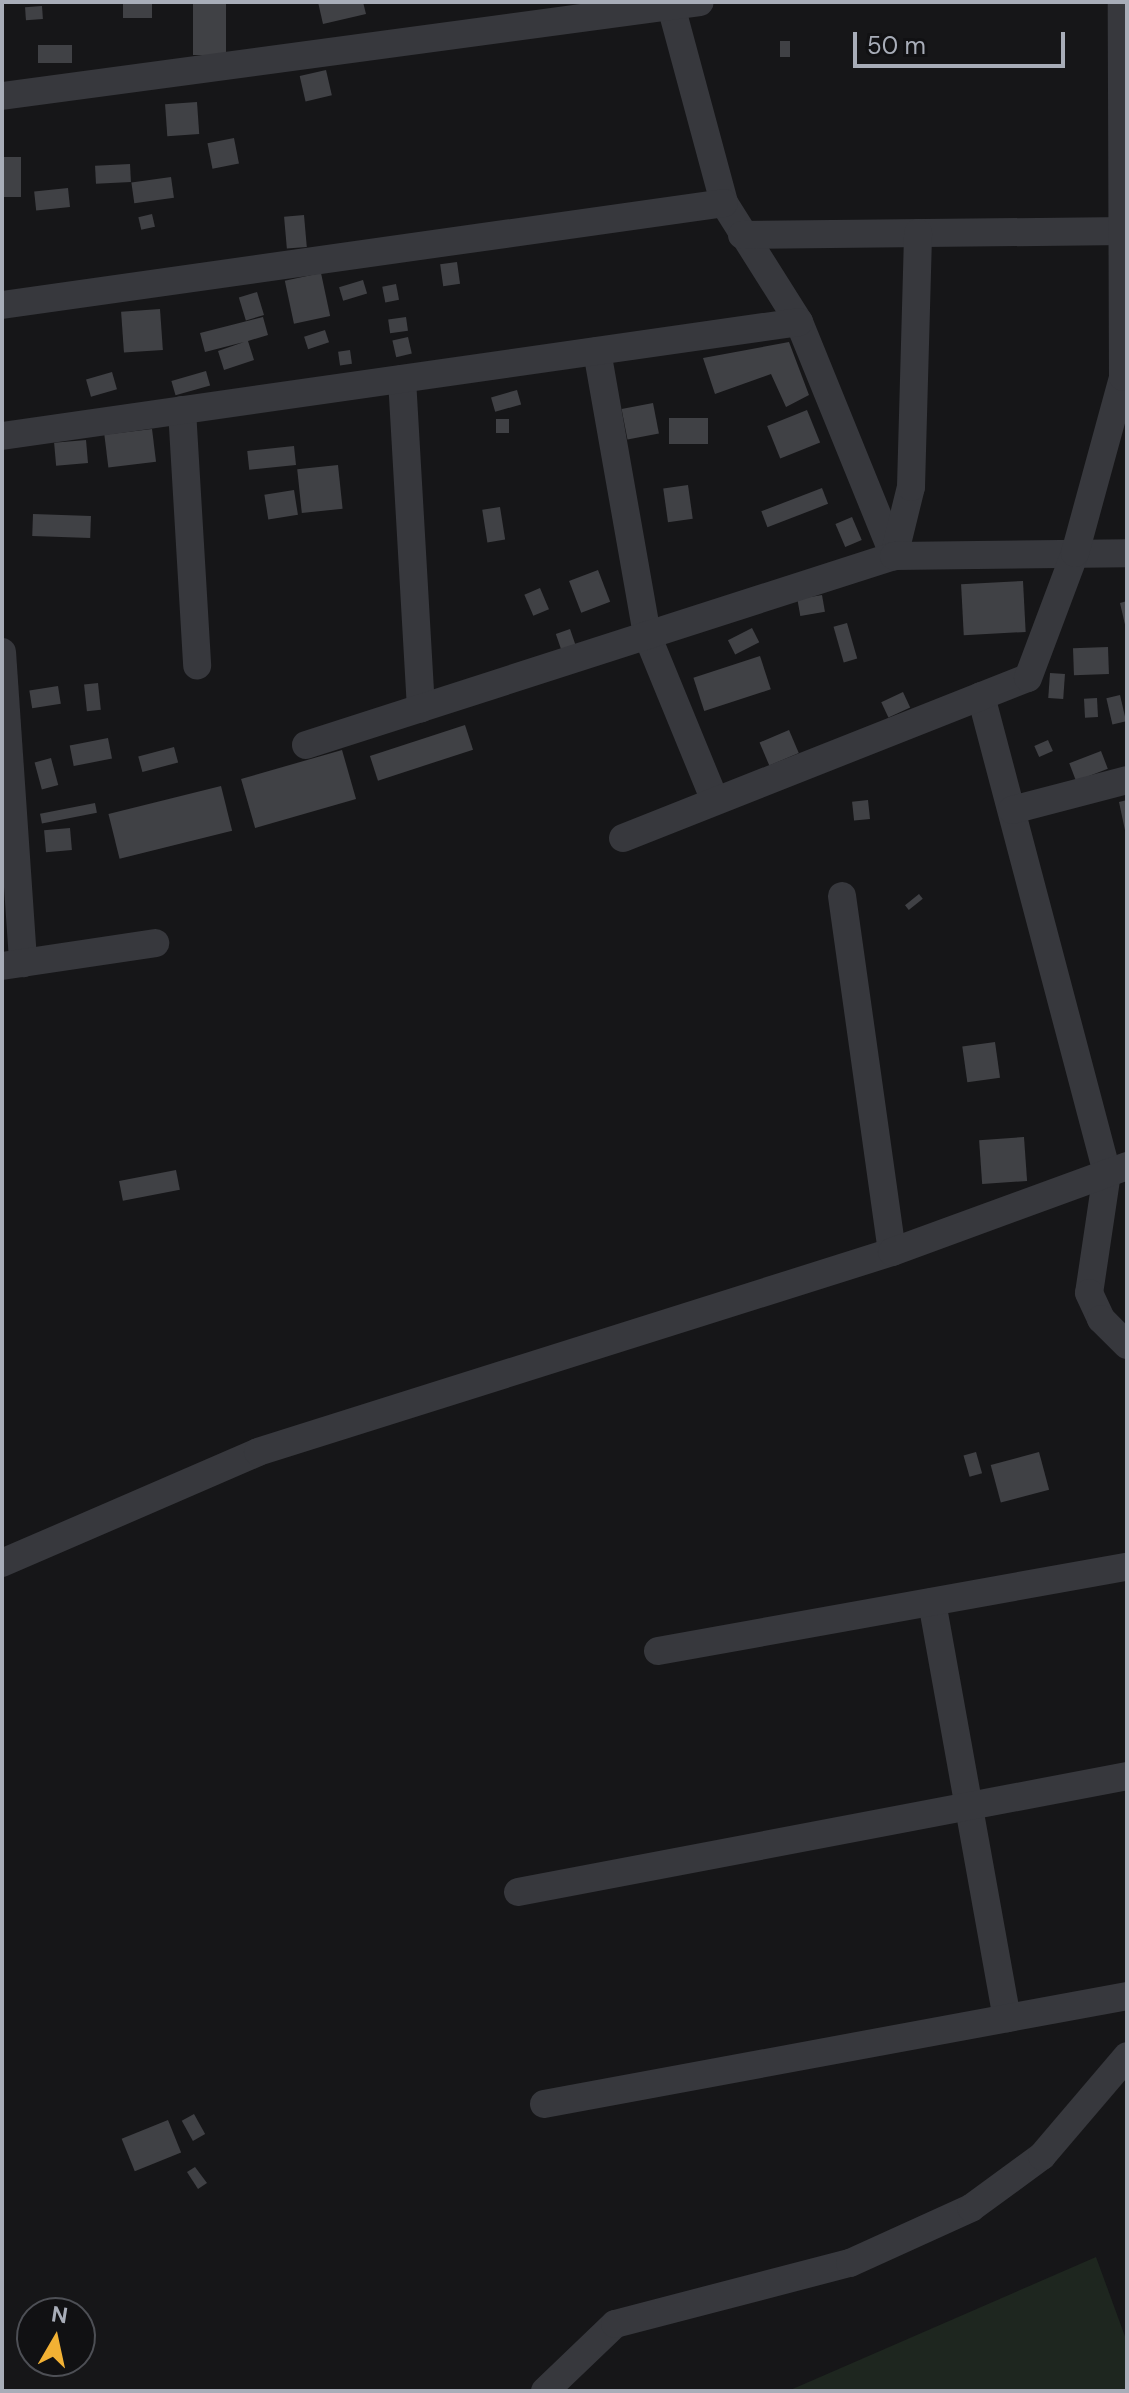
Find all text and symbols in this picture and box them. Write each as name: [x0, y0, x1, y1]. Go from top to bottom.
scale bar: [857, 16, 1069, 66]
text: 50 m: [867, 30, 926, 61]
north arrow: [16, 2297, 96, 2377]
text: N: [49, 2299, 70, 2330]

